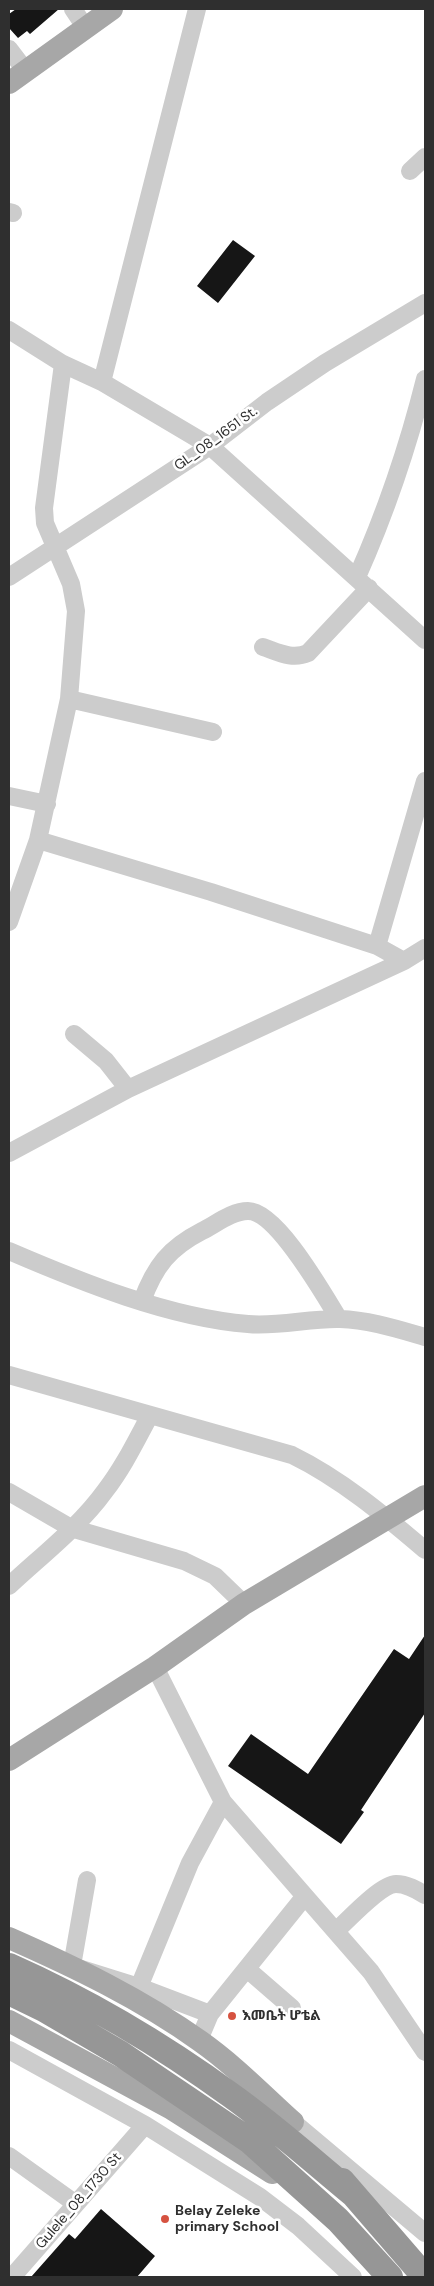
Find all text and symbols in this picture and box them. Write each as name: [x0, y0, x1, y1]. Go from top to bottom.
street label: GL_08_1651 St.: [171, 403, 261, 475]
place label: እመቤት ሆቴል: [242, 2008, 321, 2024]
marker: እመቤት ሆቴል: [226, 2010, 238, 2022]
street label: Gulele_08_1730 St: [33, 2150, 125, 2252]
place label: Belay Zeleke primary School: [175, 2203, 279, 2236]
marker: Belay Zeleke primary School: [159, 2213, 171, 2225]

